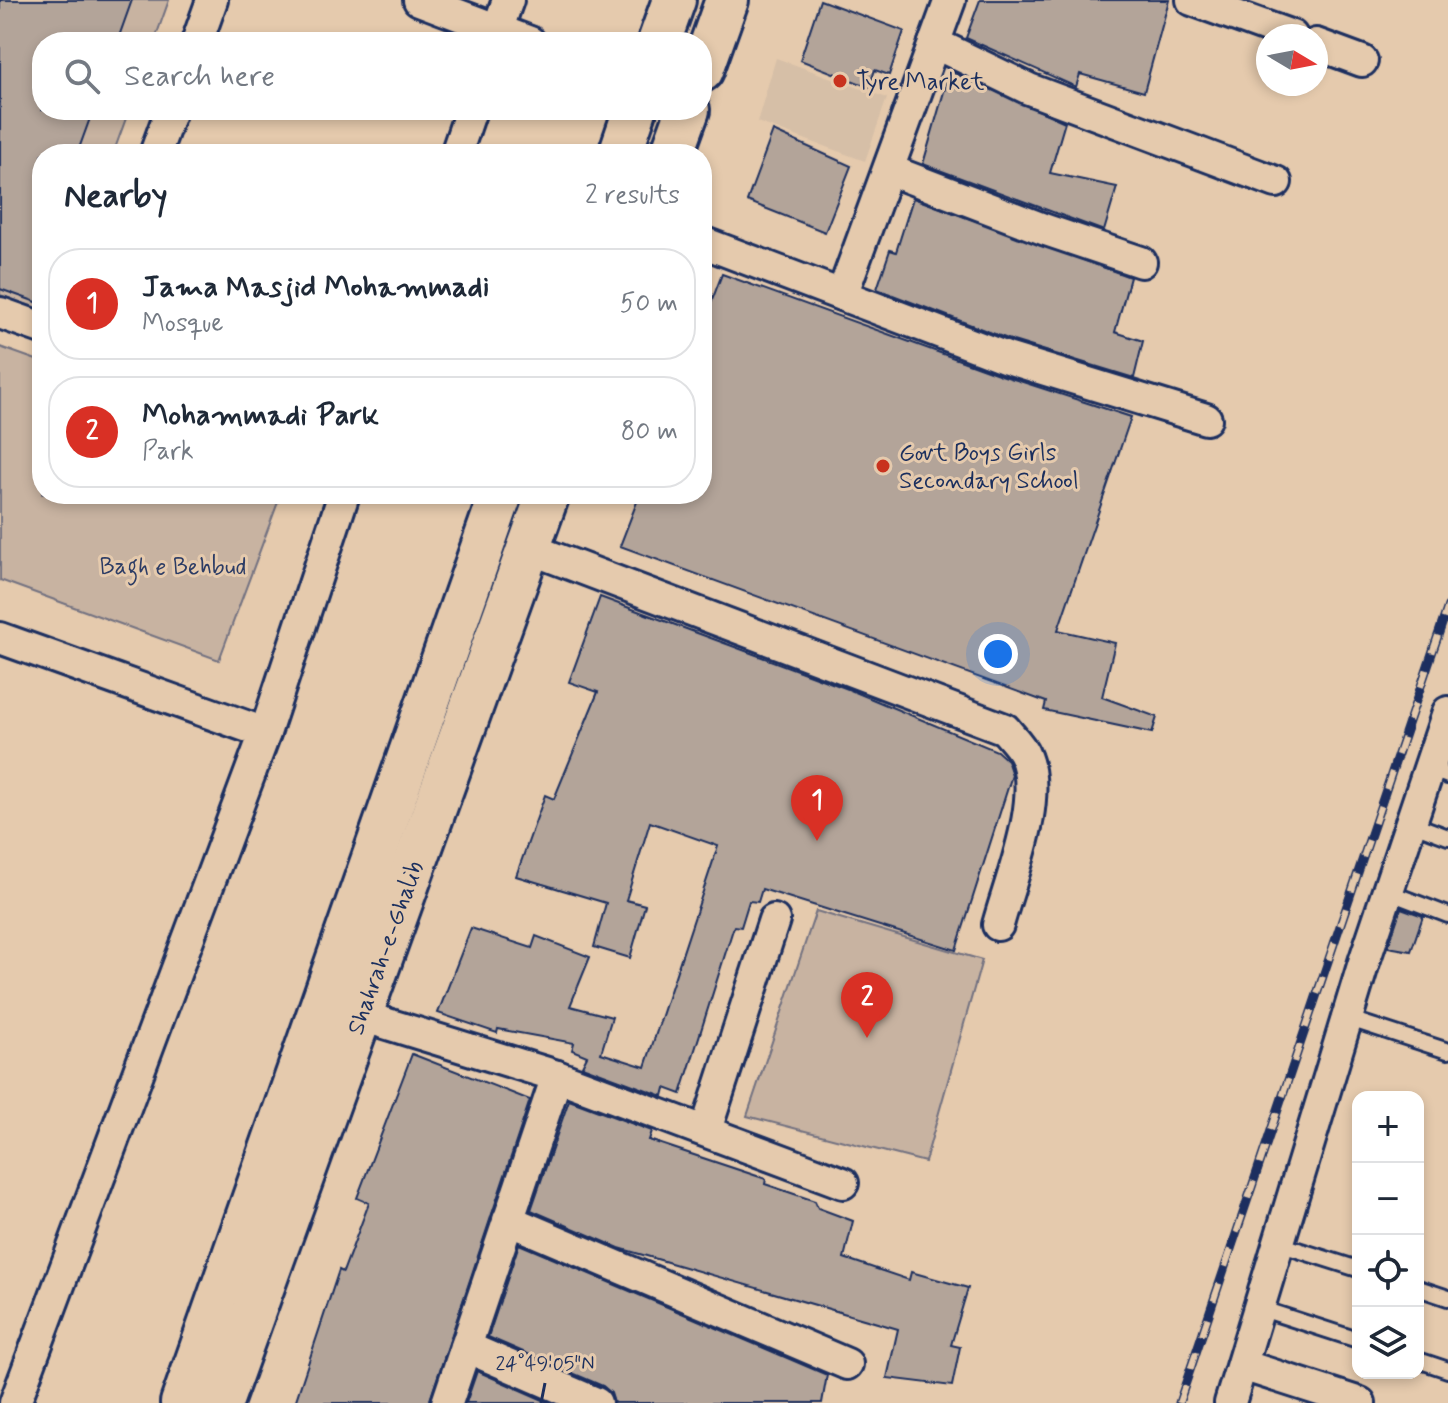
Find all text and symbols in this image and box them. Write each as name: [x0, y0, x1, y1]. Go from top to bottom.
north arrow: [1256, 24, 1328, 96]
search box: [32, 32, 712, 120]
icon: search: [60, 54, 104, 98]
text: Search here: [124, 57, 275, 96]
place label: Tyre Market: [856, 67, 985, 98]
marker: Tyre Market: [831, 72, 849, 90]
text: Nearby: [64, 174, 168, 219]
text: 2 results: [585, 179, 680, 213]
text: Jama Masjid Mohammadi: [142, 268, 490, 307]
text: 1: [86, 287, 98, 321]
text: 50 m: [620, 287, 678, 321]
text: Mosque: [142, 307, 224, 341]
text: Mohammadi Park: [142, 396, 379, 435]
text: 2: [86, 415, 98, 449]
text: 80 m: [621, 415, 678, 449]
text: Park: [142, 435, 194, 469]
place label: Govt Boys Girls Secondary School: [899, 438, 1079, 497]
marker: Govt Boys Girls Secondary School: [874, 457, 892, 475]
park label: Bagh e Behbud: [99, 552, 247, 586]
your location: [978, 634, 1018, 674]
pin: 1: [791, 775, 843, 841]
street label: Shahrah-e-Ghalib: [341, 857, 432, 1039]
pin: 2: [841, 972, 893, 1038]
map controls: [1352, 1091, 1424, 1379]
button: +: [1352, 1091, 1424, 1163]
button: −: [1352, 1163, 1424, 1235]
button: locate: [1352, 1235, 1424, 1307]
button: layers: [1352, 1307, 1424, 1379]
text: 24°49'05"N: [496, 1351, 594, 1378]

